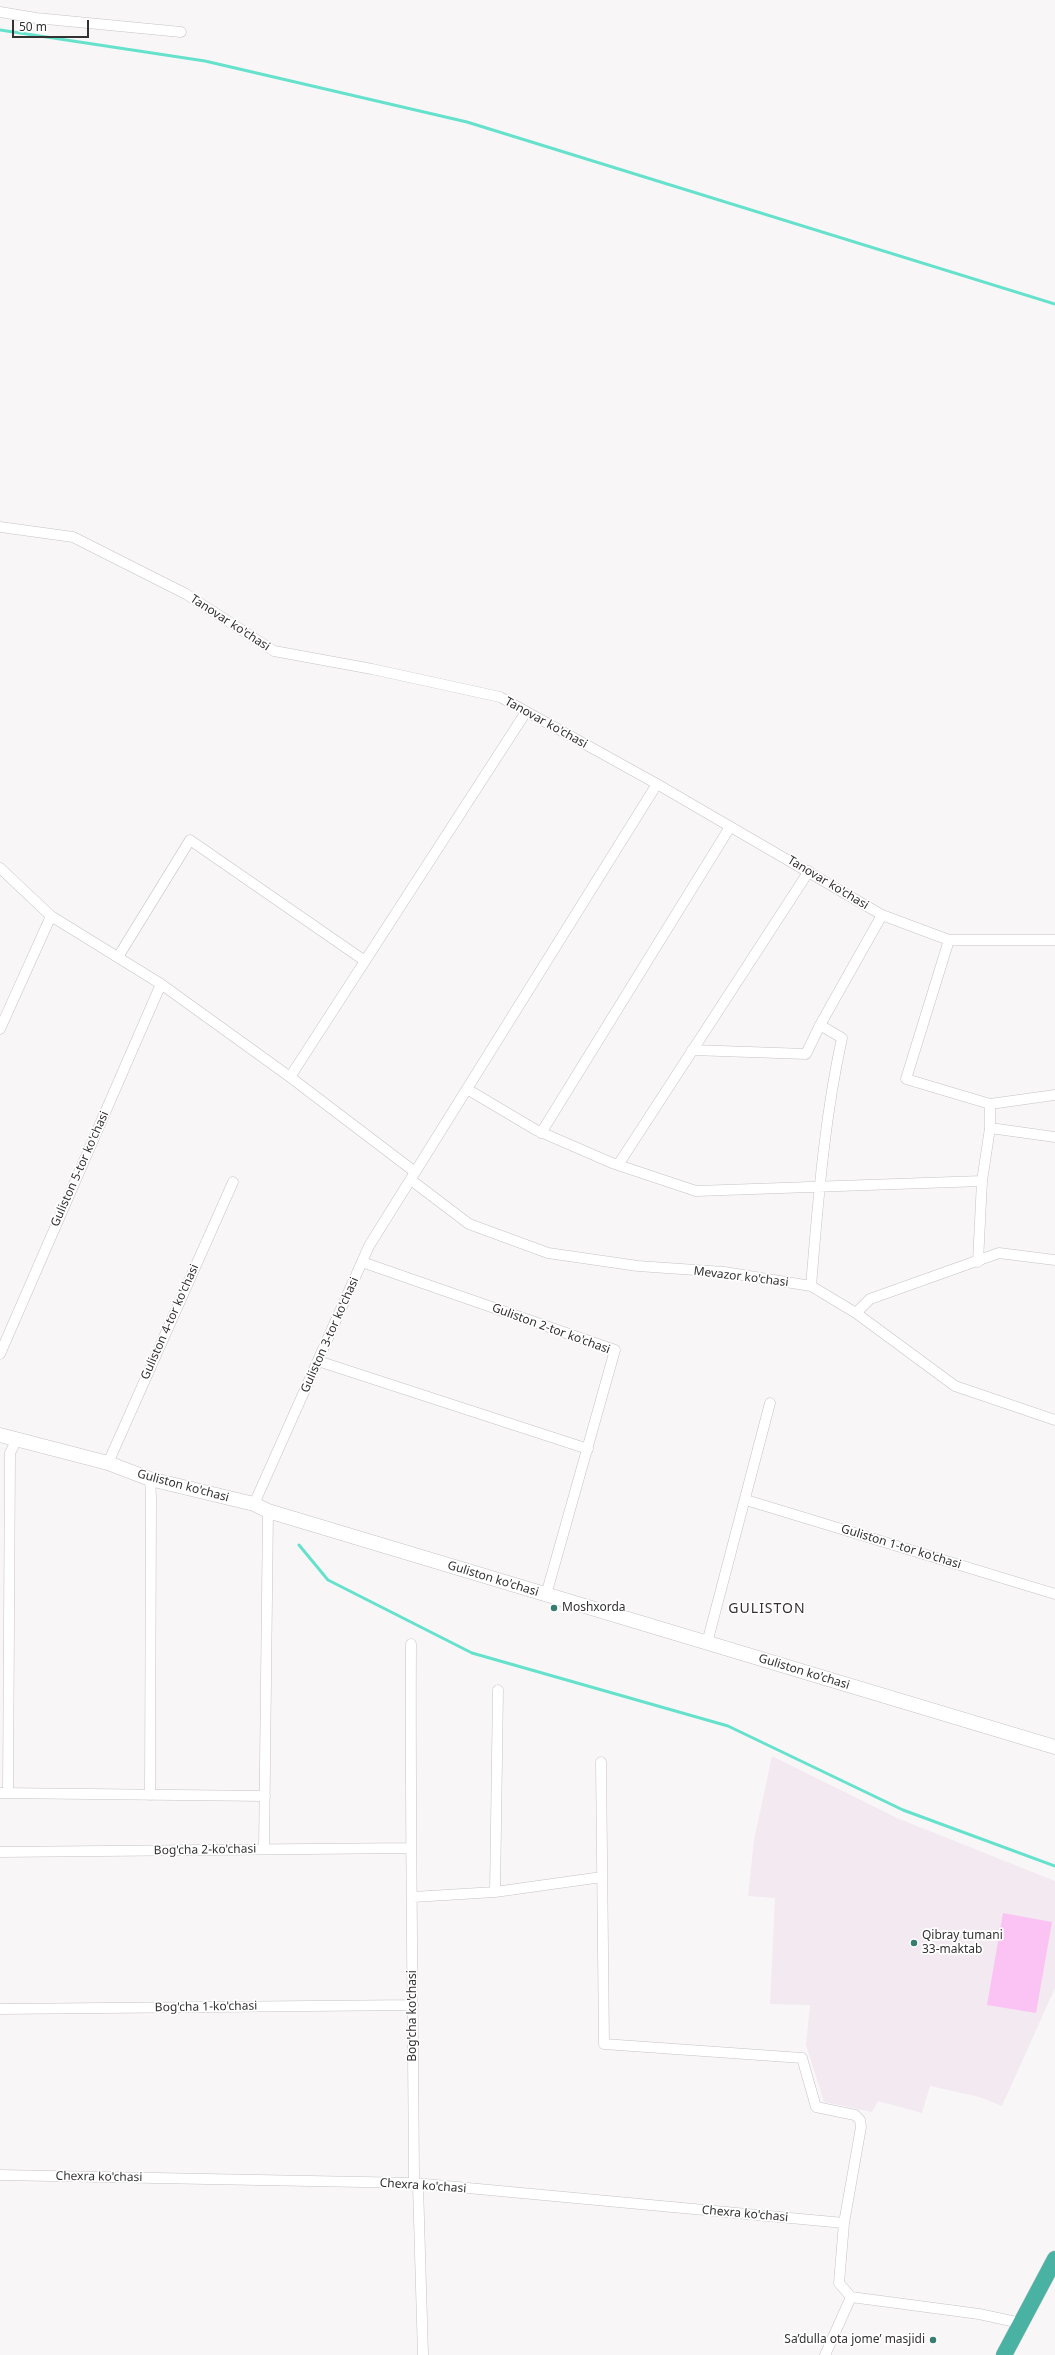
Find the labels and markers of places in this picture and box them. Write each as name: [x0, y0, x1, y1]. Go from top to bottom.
place label: Moshxorda: [562, 1601, 626, 1615]
marker: Moshxorda: [549, 1603, 559, 1613]
place label: Qibray tumani 33-maktab: [922, 1929, 1003, 1957]
marker: Qibray tumani 33-maktab: [909, 1938, 919, 1948]
place label: Sa’dulla ota jome’ masjidi: [784, 2333, 925, 2347]
marker: Sa’dulla ota jome’ masjidi: [928, 2335, 938, 2345]

